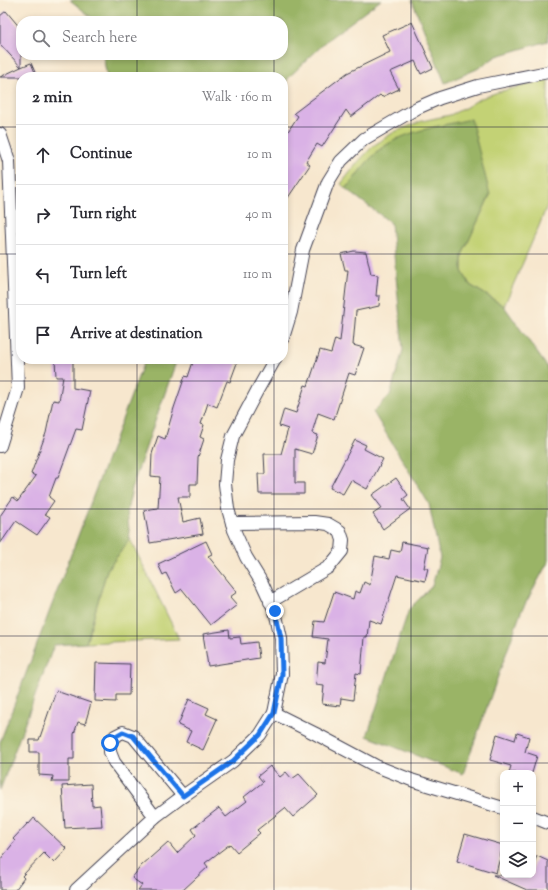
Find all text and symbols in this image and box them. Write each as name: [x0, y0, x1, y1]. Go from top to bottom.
search box: [16, 16, 288, 60]
icon: search: [30, 27, 52, 49]
text: Search here: [62, 28, 137, 49]
text: 2 min: [32, 86, 73, 110]
text: Walk · 160 m: [201, 89, 272, 107]
icon: ahead: [32, 144, 54, 166]
text: Continue: [70, 144, 132, 165]
text: 10 m: [247, 146, 272, 164]
icon: right: [32, 204, 54, 226]
text: Turn right: [70, 204, 136, 225]
text: 40 m: [245, 206, 272, 224]
icon: left: [32, 264, 54, 286]
text: Turn left: [70, 264, 127, 285]
text: 110 m: [243, 266, 272, 284]
icon: arrive: [32, 324, 54, 346]
text: Arrive at destination: [70, 324, 203, 345]
route end: [266, 602, 284, 620]
route start: [101, 734, 119, 752]
map controls: [500, 770, 536, 878]
button: +: [500, 770, 536, 806]
button: −: [500, 806, 536, 842]
button: layers: [500, 842, 536, 878]

